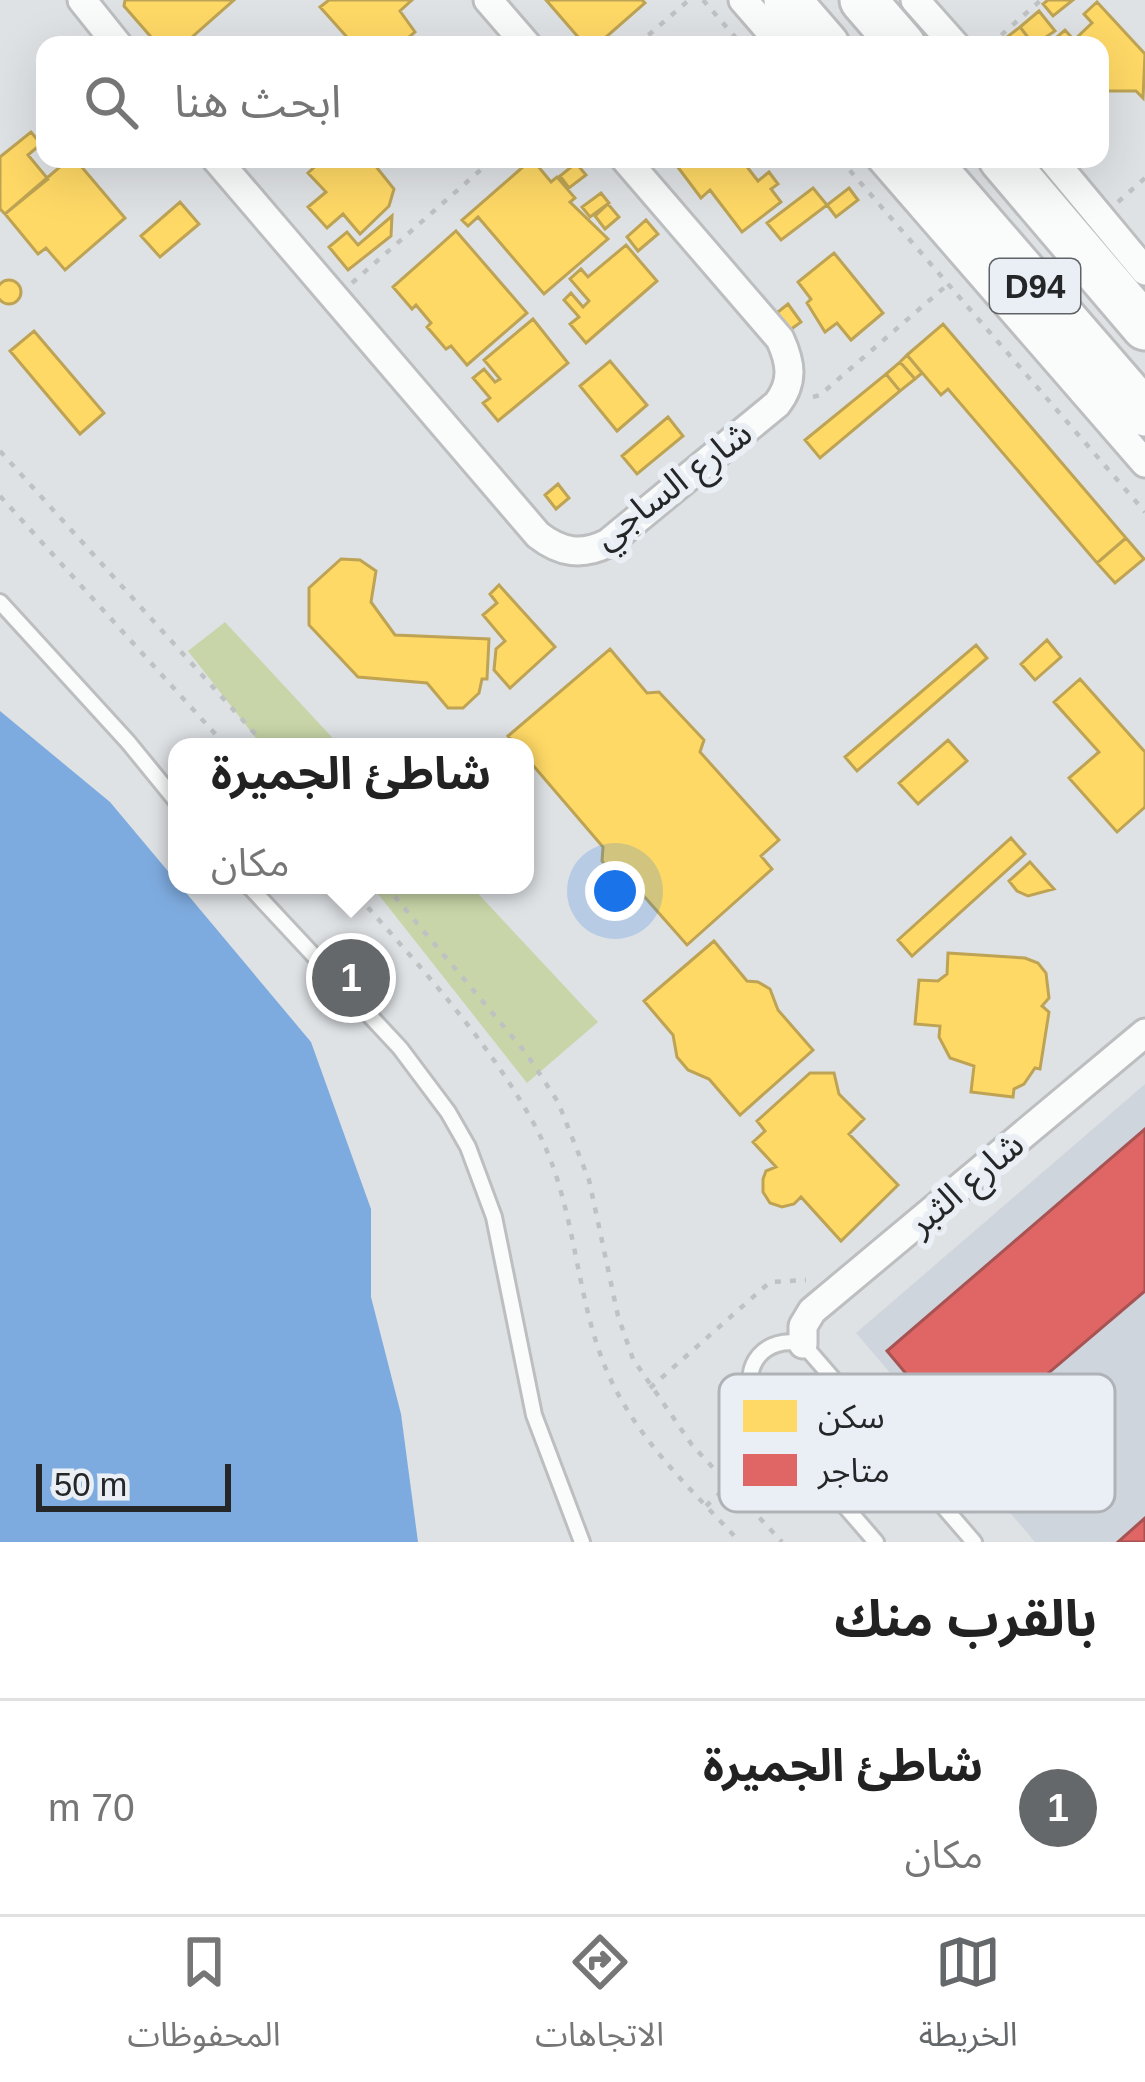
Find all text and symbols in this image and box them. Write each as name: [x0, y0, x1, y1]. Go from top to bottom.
search box: [36, 36, 1109, 168]
icon: search: [78, 69, 144, 135]
text: ابحث هنا: [174, 76, 342, 127]
road number: D94: [990, 259, 1080, 313]
street label: شارع الساجي: [585, 412, 764, 563]
popup: [168, 738, 534, 894]
text: شاطئ الجميرة: [211, 748, 491, 799]
text: مكان: [211, 841, 289, 884]
your location: [585, 861, 645, 921]
pin: 1: [312, 933, 390, 1023]
street label: شارع الثبر: [898, 1123, 1035, 1249]
legend: [719, 1374, 1115, 1512]
text: سكن: [818, 1398, 885, 1436]
text: متاجر: [817, 1452, 890, 1490]
scale bar: [36, 1458, 231, 1511]
text: 50 m: [54, 1466, 127, 1503]
text: بالقرب منك: [834, 1590, 1097, 1647]
text: شاطئ الجميرة: [703, 1740, 983, 1791]
text: 70 m: [48, 1786, 135, 1829]
text: 1: [1047, 1786, 1069, 1829]
text: مكان: [905, 1833, 983, 1876]
tab: المحفوظات: [127, 1929, 281, 2070]
tab: الاتجاهات: [535, 1929, 664, 2070]
tab: الخريطة: [919, 1929, 1018, 2070]

